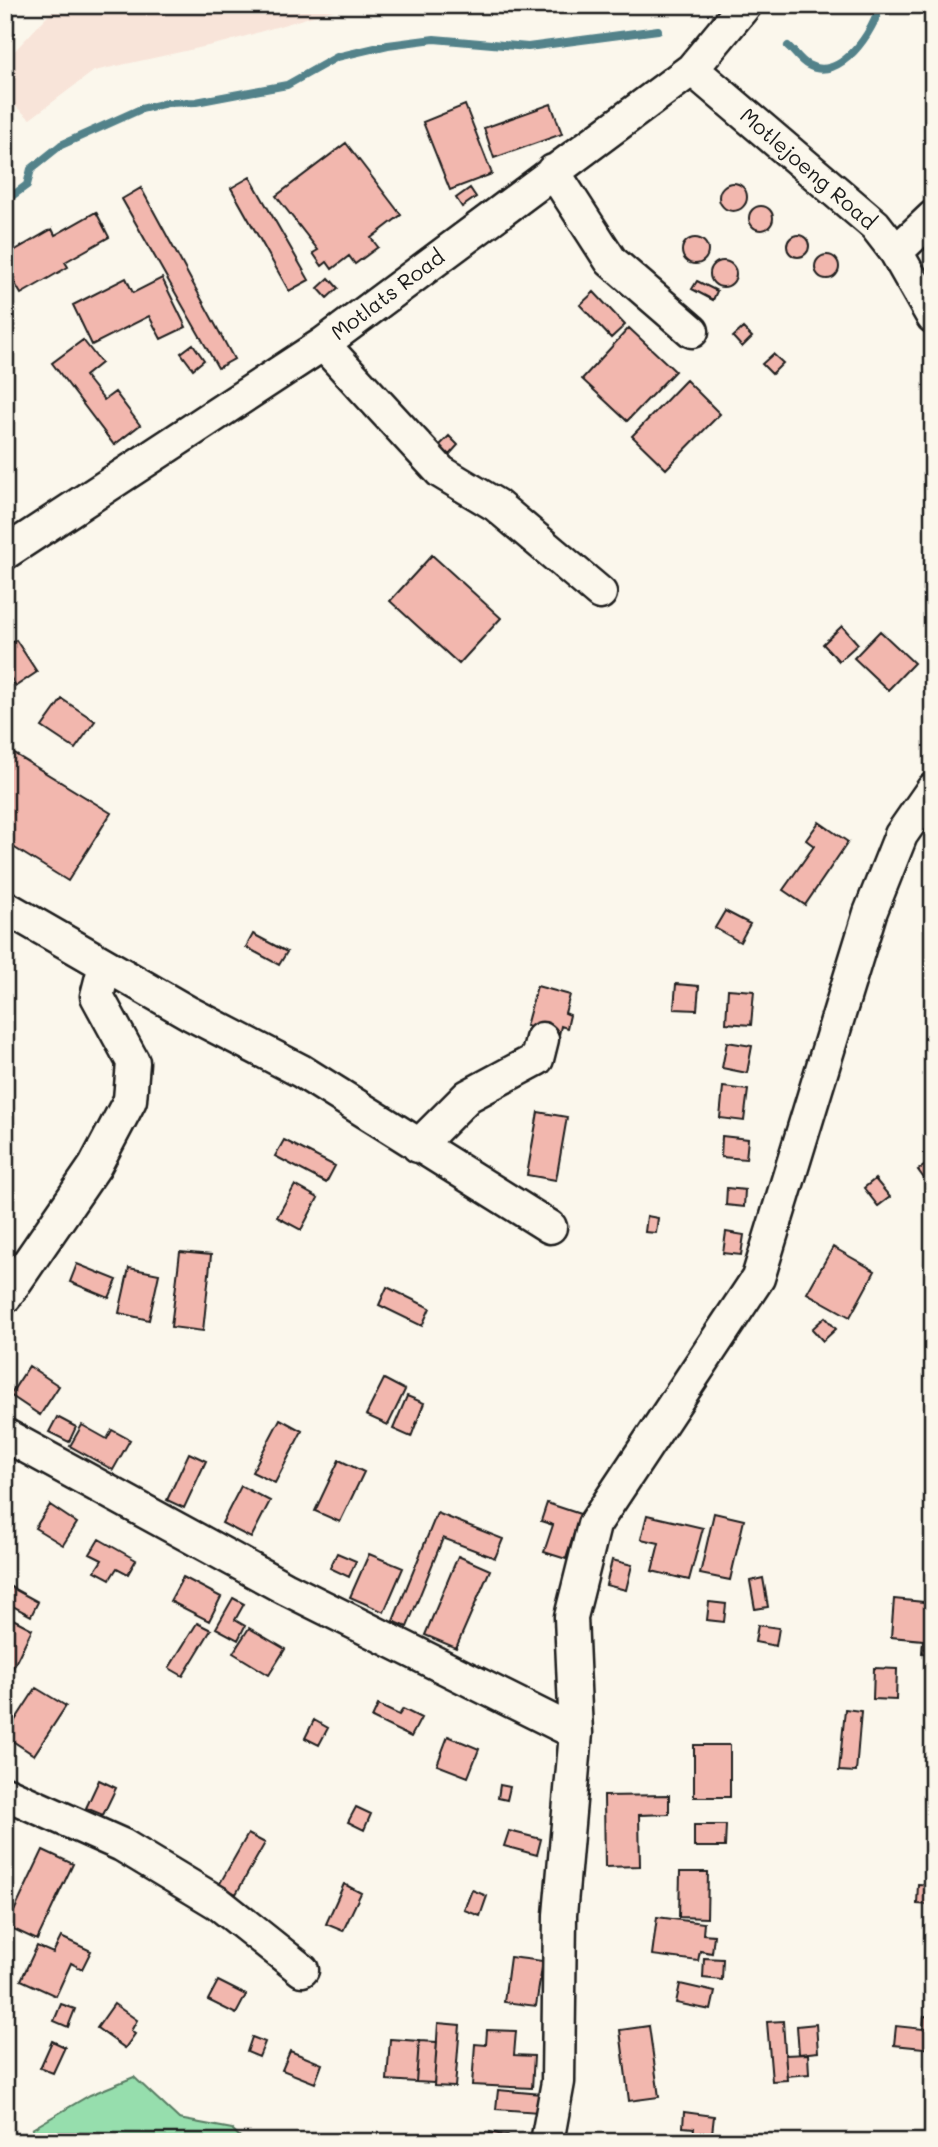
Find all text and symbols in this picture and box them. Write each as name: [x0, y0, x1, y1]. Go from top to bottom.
street label: Motlejoeng Road: [735, 101, 883, 234]
street label: Motlats Road: [325, 242, 449, 345]

